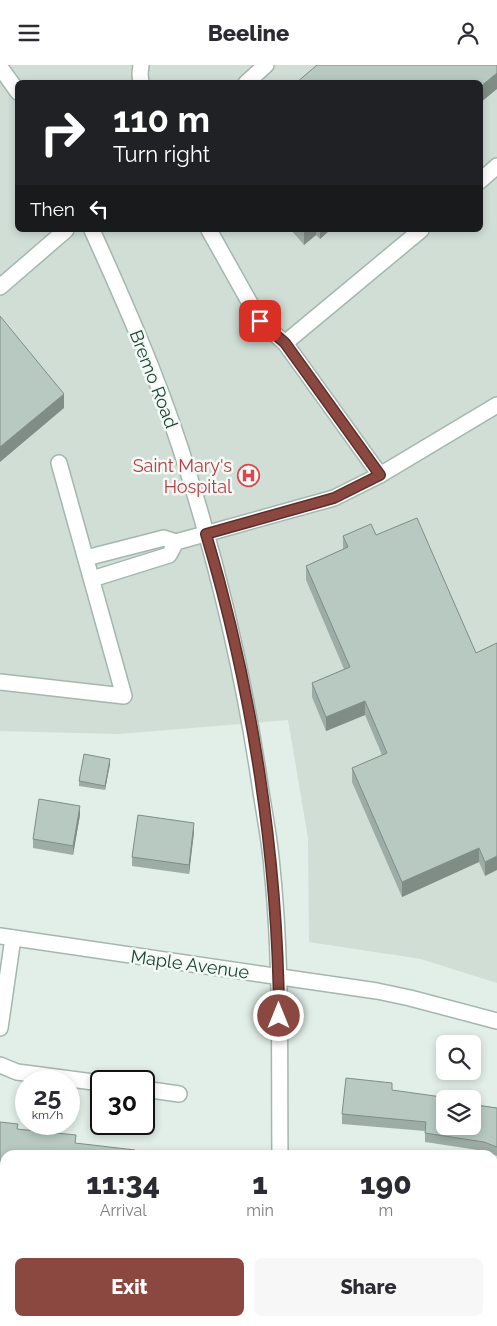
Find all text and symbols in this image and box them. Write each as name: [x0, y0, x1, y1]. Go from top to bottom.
icon: menu: [15, 19, 43, 47]
icon: person: [454, 19, 482, 47]
text: Beeline: [208, 20, 289, 46]
text: 110 m: [113, 99, 210, 140]
icon: right: [30, 100, 95, 165]
text: Turn right: [113, 141, 210, 167]
icon: left: [85, 195, 113, 223]
text: Then: [30, 198, 75, 220]
pin: [239, 300, 281, 342]
icon: arrive: [246, 307, 274, 335]
street label: Bremo Road: [126, 327, 182, 431]
place label: Saint Mary's Hospital: [133, 455, 232, 497]
hospital icon: Saint Mary's Hospital: [236, 463, 260, 487]
street label: Maple Avenue: [129, 945, 251, 983]
position arrow: [252, 989, 304, 1041]
map controls: [436, 1035, 481, 1135]
button: search: [436, 1035, 481, 1080]
speed limit sign: 30: [90, 1070, 155, 1135]
text: 25: [34, 1081, 61, 1111]
button: layers: [436, 1090, 481, 1135]
text: km/h: [32, 1108, 63, 1122]
text: 11:34: [86, 1166, 160, 1201]
text: 1: [252, 1166, 268, 1201]
text: 190: [360, 1166, 412, 1201]
text: Arrival: [100, 1201, 147, 1220]
text: min: [246, 1201, 274, 1220]
text: m: [379, 1201, 393, 1220]
button: Exit: [15, 1258, 244, 1316]
button: Share: [254, 1258, 483, 1316]

